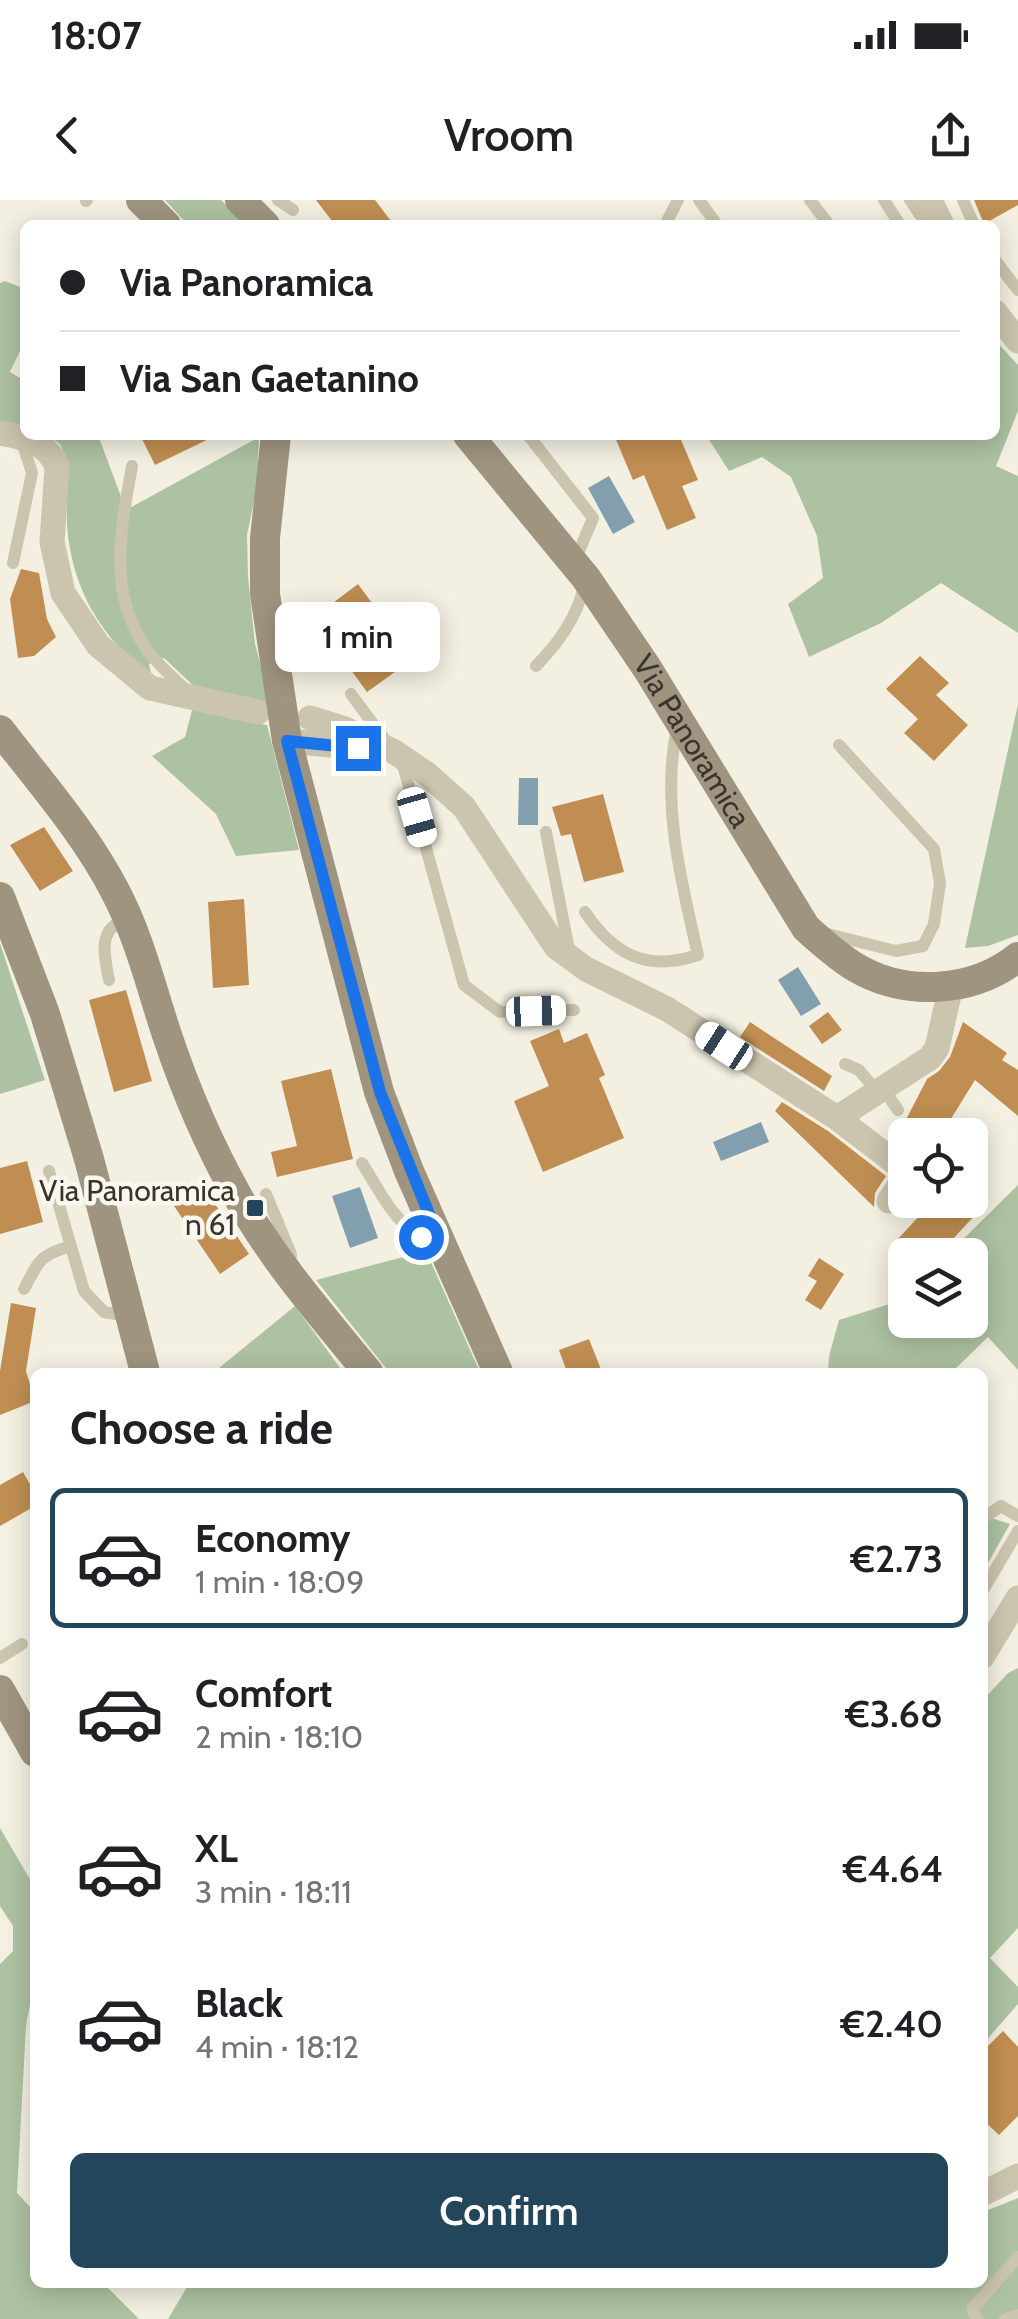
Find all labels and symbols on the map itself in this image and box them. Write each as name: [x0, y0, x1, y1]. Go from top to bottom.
callout: 1 min: [276, 603, 440, 673]
street label: Via Panoramica: [625, 647, 759, 835]
route end: [336, 726, 381, 771]
car: [394, 784, 440, 850]
car: [505, 995, 567, 1027]
car: [691, 1017, 757, 1075]
place label: Via Panoramica n 61: [39, 1172, 236, 1243]
marker: Via Panoramica n 61: [244, 1197, 266, 1219]
route start: [399, 1215, 444, 1260]

